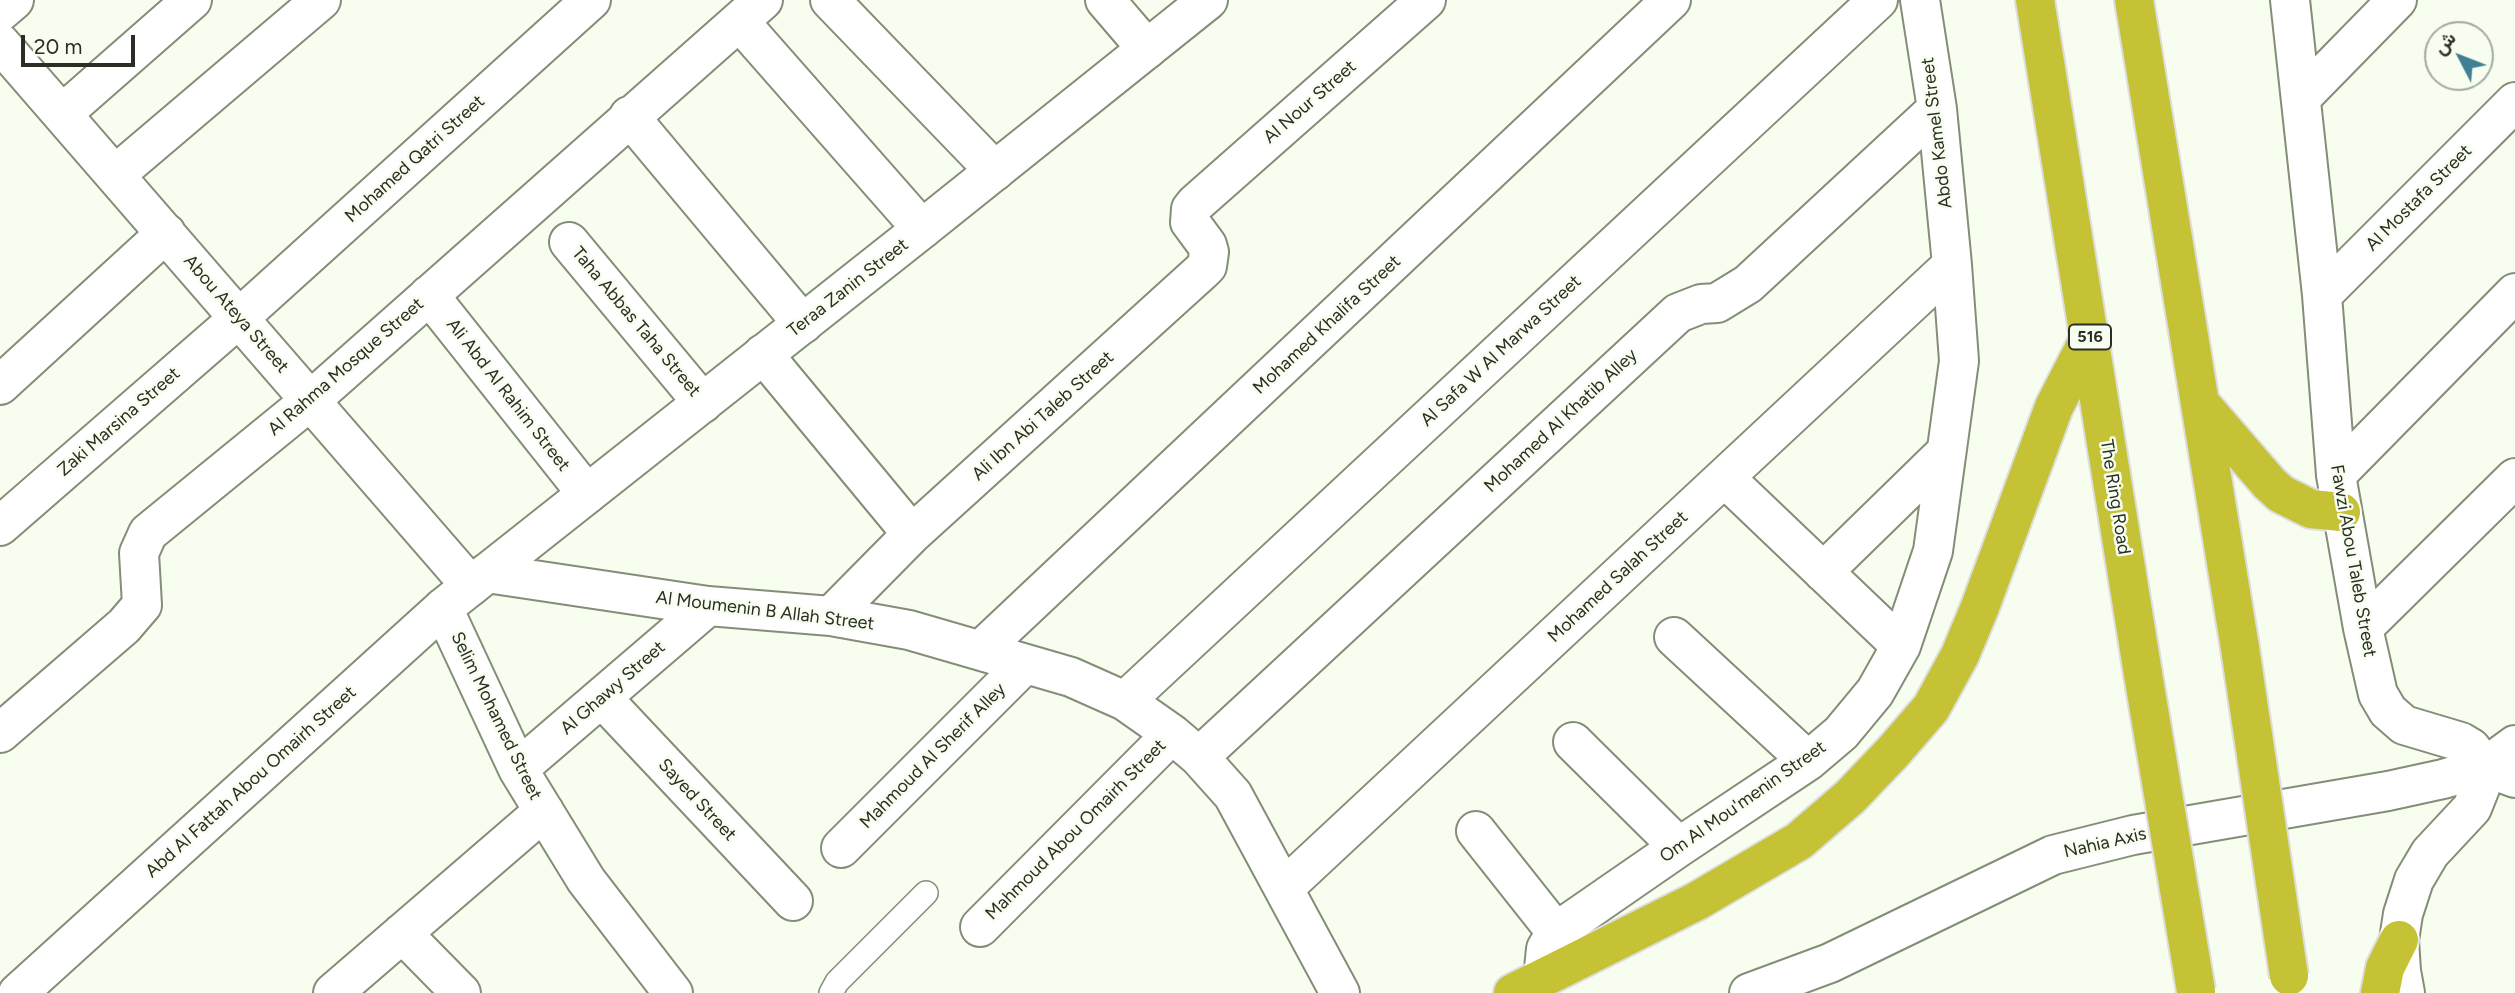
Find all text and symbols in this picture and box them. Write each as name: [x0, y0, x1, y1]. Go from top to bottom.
scale bar: [24, 21, 138, 65]
north arrow: [2424, 21, 2494, 91]
text: ش: [2428, 27, 2461, 59]
text: 20 m: [34, 34, 82, 59]
street label: Al Nour Street: [1259, 56, 1361, 148]
street label: Abdo Kamel Street: [1917, 56, 1957, 210]
street label: Mohamed Qatri Street: [341, 91, 489, 227]
street label: Al Mostafa Street: [2361, 140, 2477, 256]
street label: Teraa Zanin Street: [783, 234, 913, 342]
street label: Taha Abbas Taha Street: [567, 243, 705, 401]
street label: Abou Ateya Street: [179, 251, 293, 377]
street label: Mohamed Khalifa Street: [1249, 251, 1405, 399]
street label: Al Safa W Al Marwa Street: [1416, 271, 1586, 431]
street label: Al Rahma Mosque Street: [264, 294, 428, 440]
street label: Ali Abd Al Rahim Street: [442, 314, 574, 476]
road number: 516: [2069, 324, 2111, 350]
street label: Mohamed Al Khatib Alley: [1480, 345, 1642, 497]
street label: Ali Ibn Abi Taleb Street: [968, 347, 1118, 485]
street label: Zaki Marsina Street: [53, 363, 185, 481]
street label: The Ring Road: [2095, 438, 2135, 556]
street label: Fawzi Abou Taleb Street: [2325, 463, 2381, 659]
street label: Mohamed Salah Street: [1544, 507, 1692, 647]
street label: Al Moumenin B Allah Street: [655, 587, 875, 635]
street label: Selim Mohamed Street: [446, 628, 546, 804]
street label: Al Ghawy Street: [556, 637, 670, 739]
street label: Mahmoud Al Sherif Alley: [856, 679, 1010, 833]
street label: Abd Al Fattah Abou Omairh Street: [141, 682, 361, 882]
street label: Mahmoud Abou Omairh Street: [981, 735, 1171, 925]
street label: Om Al Mou'menin Street: [1656, 736, 1830, 868]
street label: Sayed Street: [653, 754, 741, 846]
street label: Nahia Axis: [2062, 823, 2148, 863]

